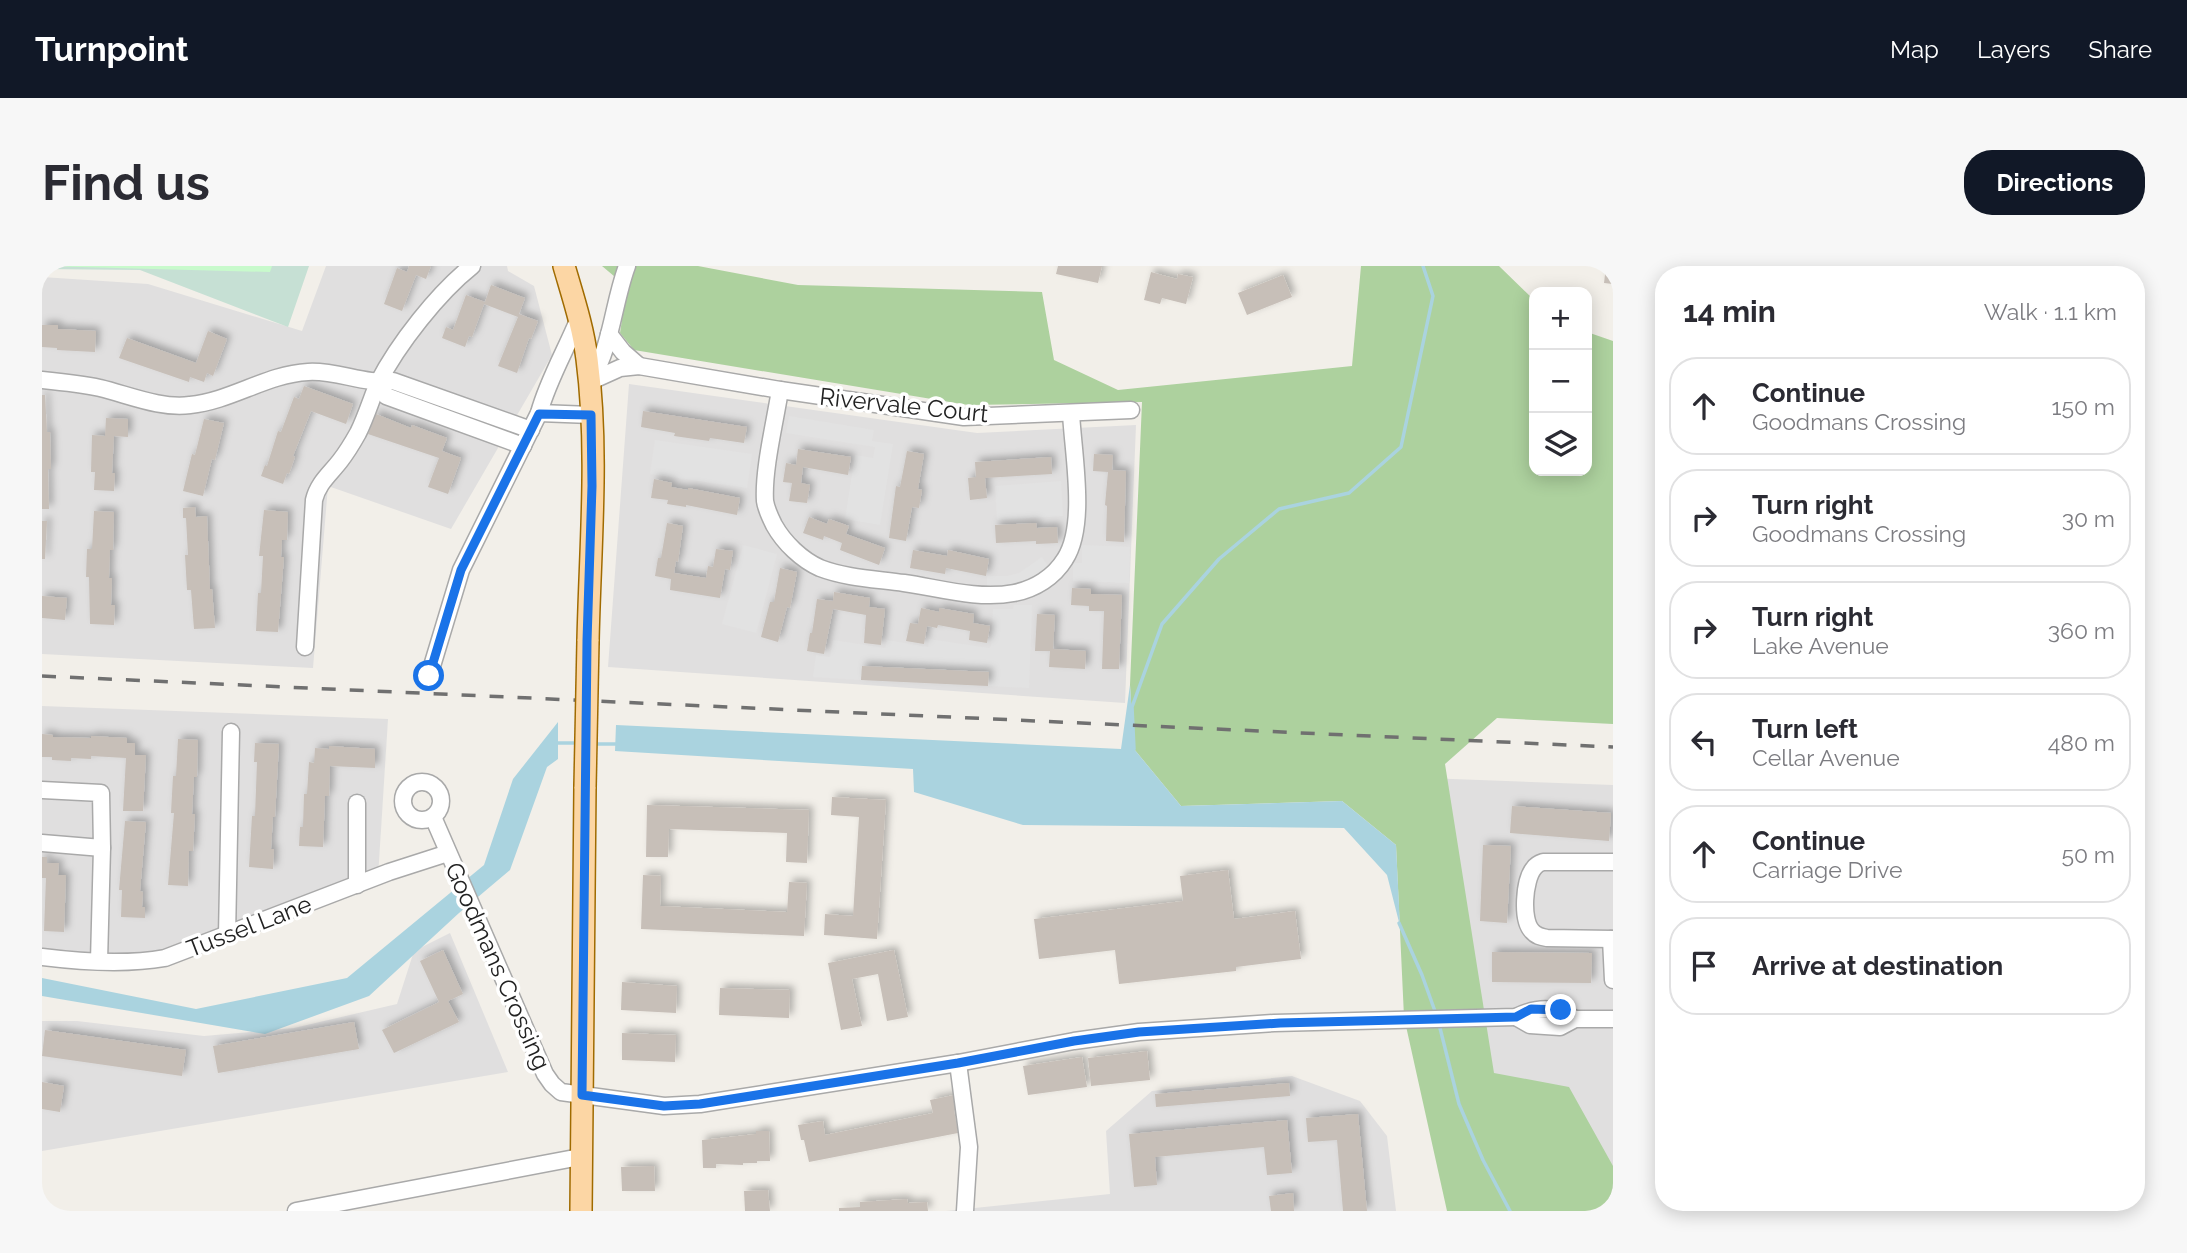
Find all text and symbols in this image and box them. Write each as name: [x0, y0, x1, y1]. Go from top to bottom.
text: Turnpoint: [35, 30, 188, 69]
text: Map: [1890, 35, 1939, 64]
text: Layers: [1977, 35, 2050, 64]
text: Share: [2088, 35, 2152, 64]
button: Directions: [1964, 150, 2145, 215]
text: Find us: [42, 154, 210, 211]
map controls: [1529, 287, 1592, 476]
button: +: [1529, 287, 1592, 350]
text: 14 min: [1683, 294, 1776, 329]
text: Walk · 1.1 km: [1984, 298, 2117, 325]
button: −: [1529, 350, 1592, 413]
text: Continue: [1752, 378, 1865, 408]
street label: Rivervale Court: [818, 382, 990, 428]
icon: ahead: [1685, 387, 1723, 425]
text: 150 m: [2052, 393, 2115, 420]
text: Goodmans Crossing: [1752, 408, 1966, 435]
button: layers: [1529, 413, 1592, 476]
text: Turn right: [1752, 490, 1873, 520]
icon: right: [1685, 499, 1723, 537]
text: 30 m: [2062, 505, 2115, 532]
text: Goodmans Crossing: [1752, 520, 1966, 547]
text: Turn right: [1752, 602, 1873, 632]
icon: right: [1685, 611, 1723, 649]
text: 360 m: [2048, 617, 2115, 644]
text: Lake Avenue: [1752, 632, 1889, 659]
route start: [413, 660, 444, 691]
text: Turn left: [1752, 714, 1858, 744]
icon: left: [1685, 723, 1723, 761]
text: 480 m: [2048, 729, 2115, 756]
text: Cellar Avenue: [1752, 744, 1900, 771]
text: Continue: [1752, 826, 1865, 856]
icon: ahead: [1685, 835, 1723, 873]
text: 50 m: [2061, 841, 2115, 868]
text: Carriage Drive: [1752, 856, 1902, 883]
street label: Goodmans Crossing: [439, 858, 557, 1074]
street label: Tussel Lane: [183, 889, 315, 963]
icon: arrive: [1685, 947, 1723, 985]
text: Arrive at destination: [1752, 951, 2003, 981]
route end: [1545, 994, 1576, 1025]

